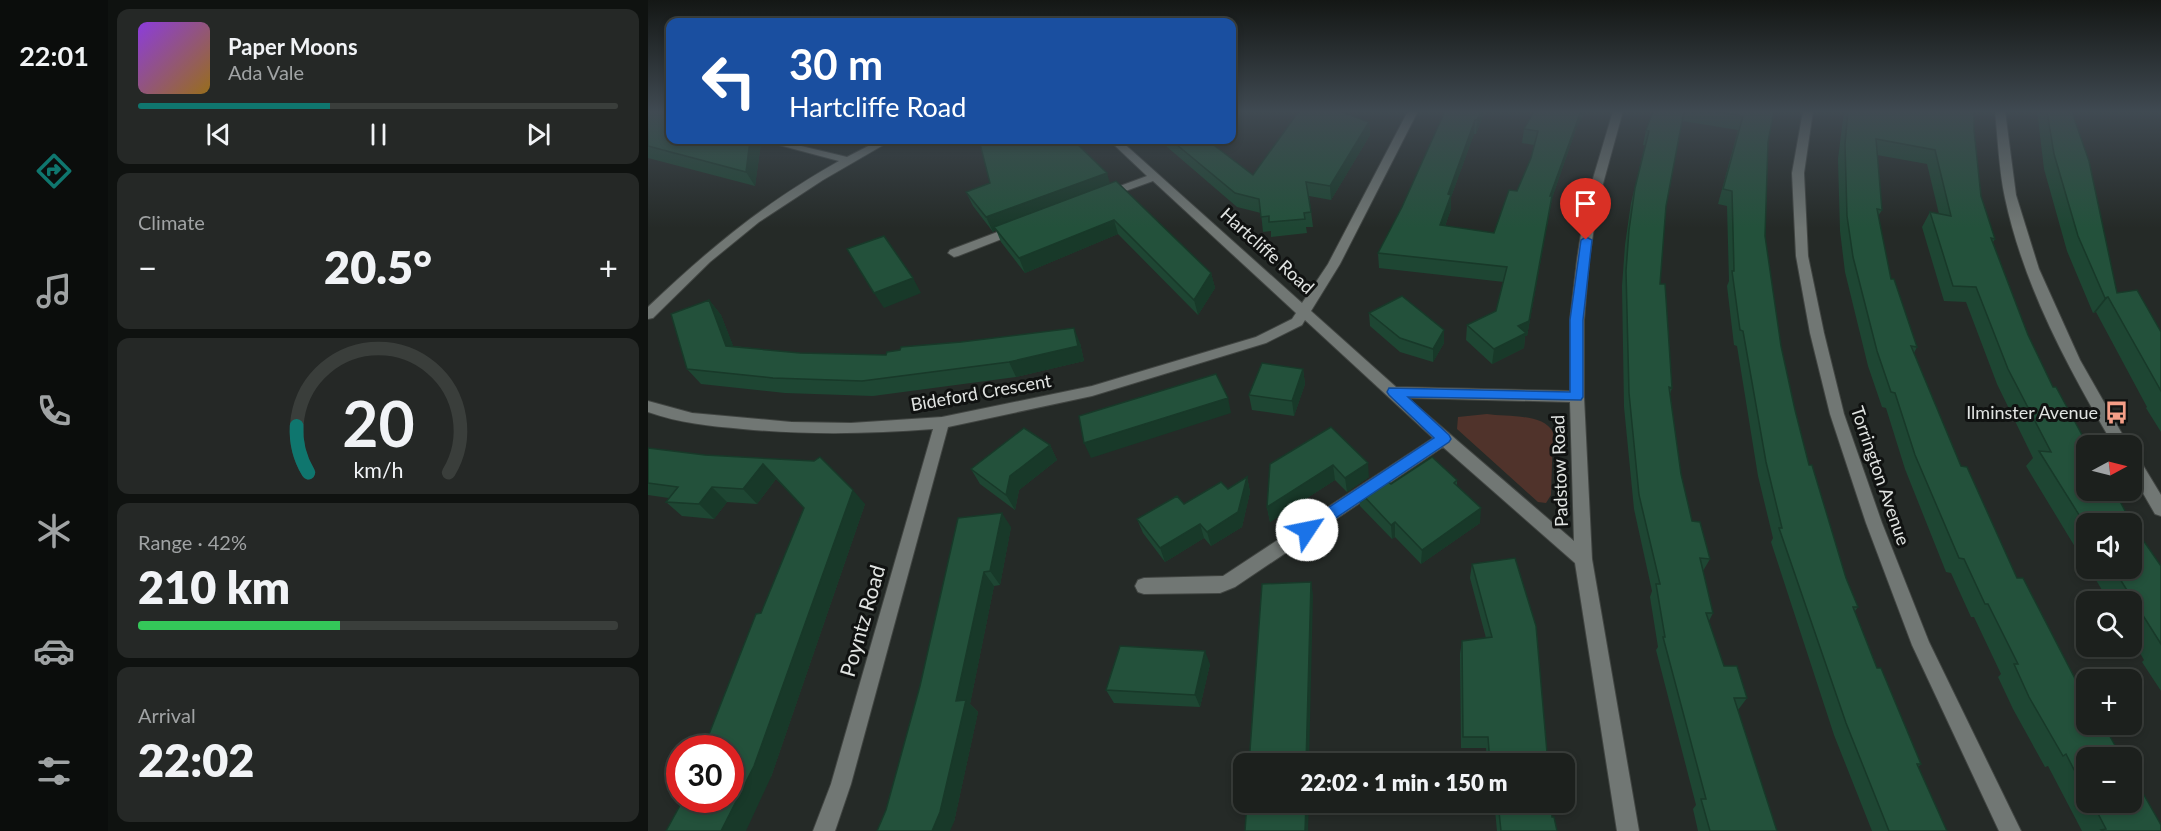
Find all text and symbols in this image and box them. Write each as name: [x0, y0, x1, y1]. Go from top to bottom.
text: Paper Moons: [228, 33, 358, 60]
text: 22:01: [19, 39, 89, 72]
text: 30 m: [789, 39, 883, 89]
icon: left: [690, 42, 768, 120]
text: Ada Vale: [228, 60, 304, 84]
text: Hartcliffe Road: [789, 90, 966, 123]
icon: previous: [202, 118, 235, 151]
icon: pause: [362, 118, 395, 151]
icon: next: [522, 118, 555, 151]
icon: directions: [33, 150, 75, 192]
pin: [1560, 178, 1611, 240]
icon: arrive: [1569, 187, 1602, 220]
street label: Hartcliffe Road: [1216, 203, 1319, 298]
text: Climate: [138, 210, 205, 234]
text: 20.5°: [324, 240, 432, 294]
text: −: [138, 247, 157, 287]
text: +: [599, 247, 618, 287]
icon: music: [33, 270, 75, 312]
street label: Bideford Crescent: [909, 369, 1053, 415]
text: 20: [342, 385, 414, 460]
icon: phone: [33, 390, 75, 432]
bus stop icon: Ilminster Avenue: [2103, 400, 2129, 426]
place label: Ilminster Avenue: [1966, 401, 2098, 423]
street label: Torrington Avenue: [1847, 403, 1915, 548]
street label: Padstow Road: [1546, 415, 1572, 527]
north arrow: [2076, 435, 2142, 501]
map controls: [2076, 435, 2142, 813]
text: km/h: [353, 457, 403, 483]
position arrow: [1275, 498, 1339, 562]
icon: climate: [33, 510, 75, 552]
button: sound: [2076, 513, 2142, 579]
text: Range · 42%: [138, 530, 247, 554]
text: 210 km: [138, 560, 290, 614]
street label: Poyntz Road: [834, 562, 889, 679]
button: search: [2076, 591, 2142, 657]
icon: car: [33, 630, 75, 672]
button: +: [2076, 669, 2142, 735]
text: Arrival: [138, 703, 196, 727]
text: 22:02: [138, 733, 254, 787]
speed limit sign: 30: [666, 735, 744, 813]
button: −: [2076, 747, 2142, 813]
icon: filters: [33, 750, 75, 792]
text: 22:02 · 1 min · 150 m: [1301, 769, 1507, 796]

